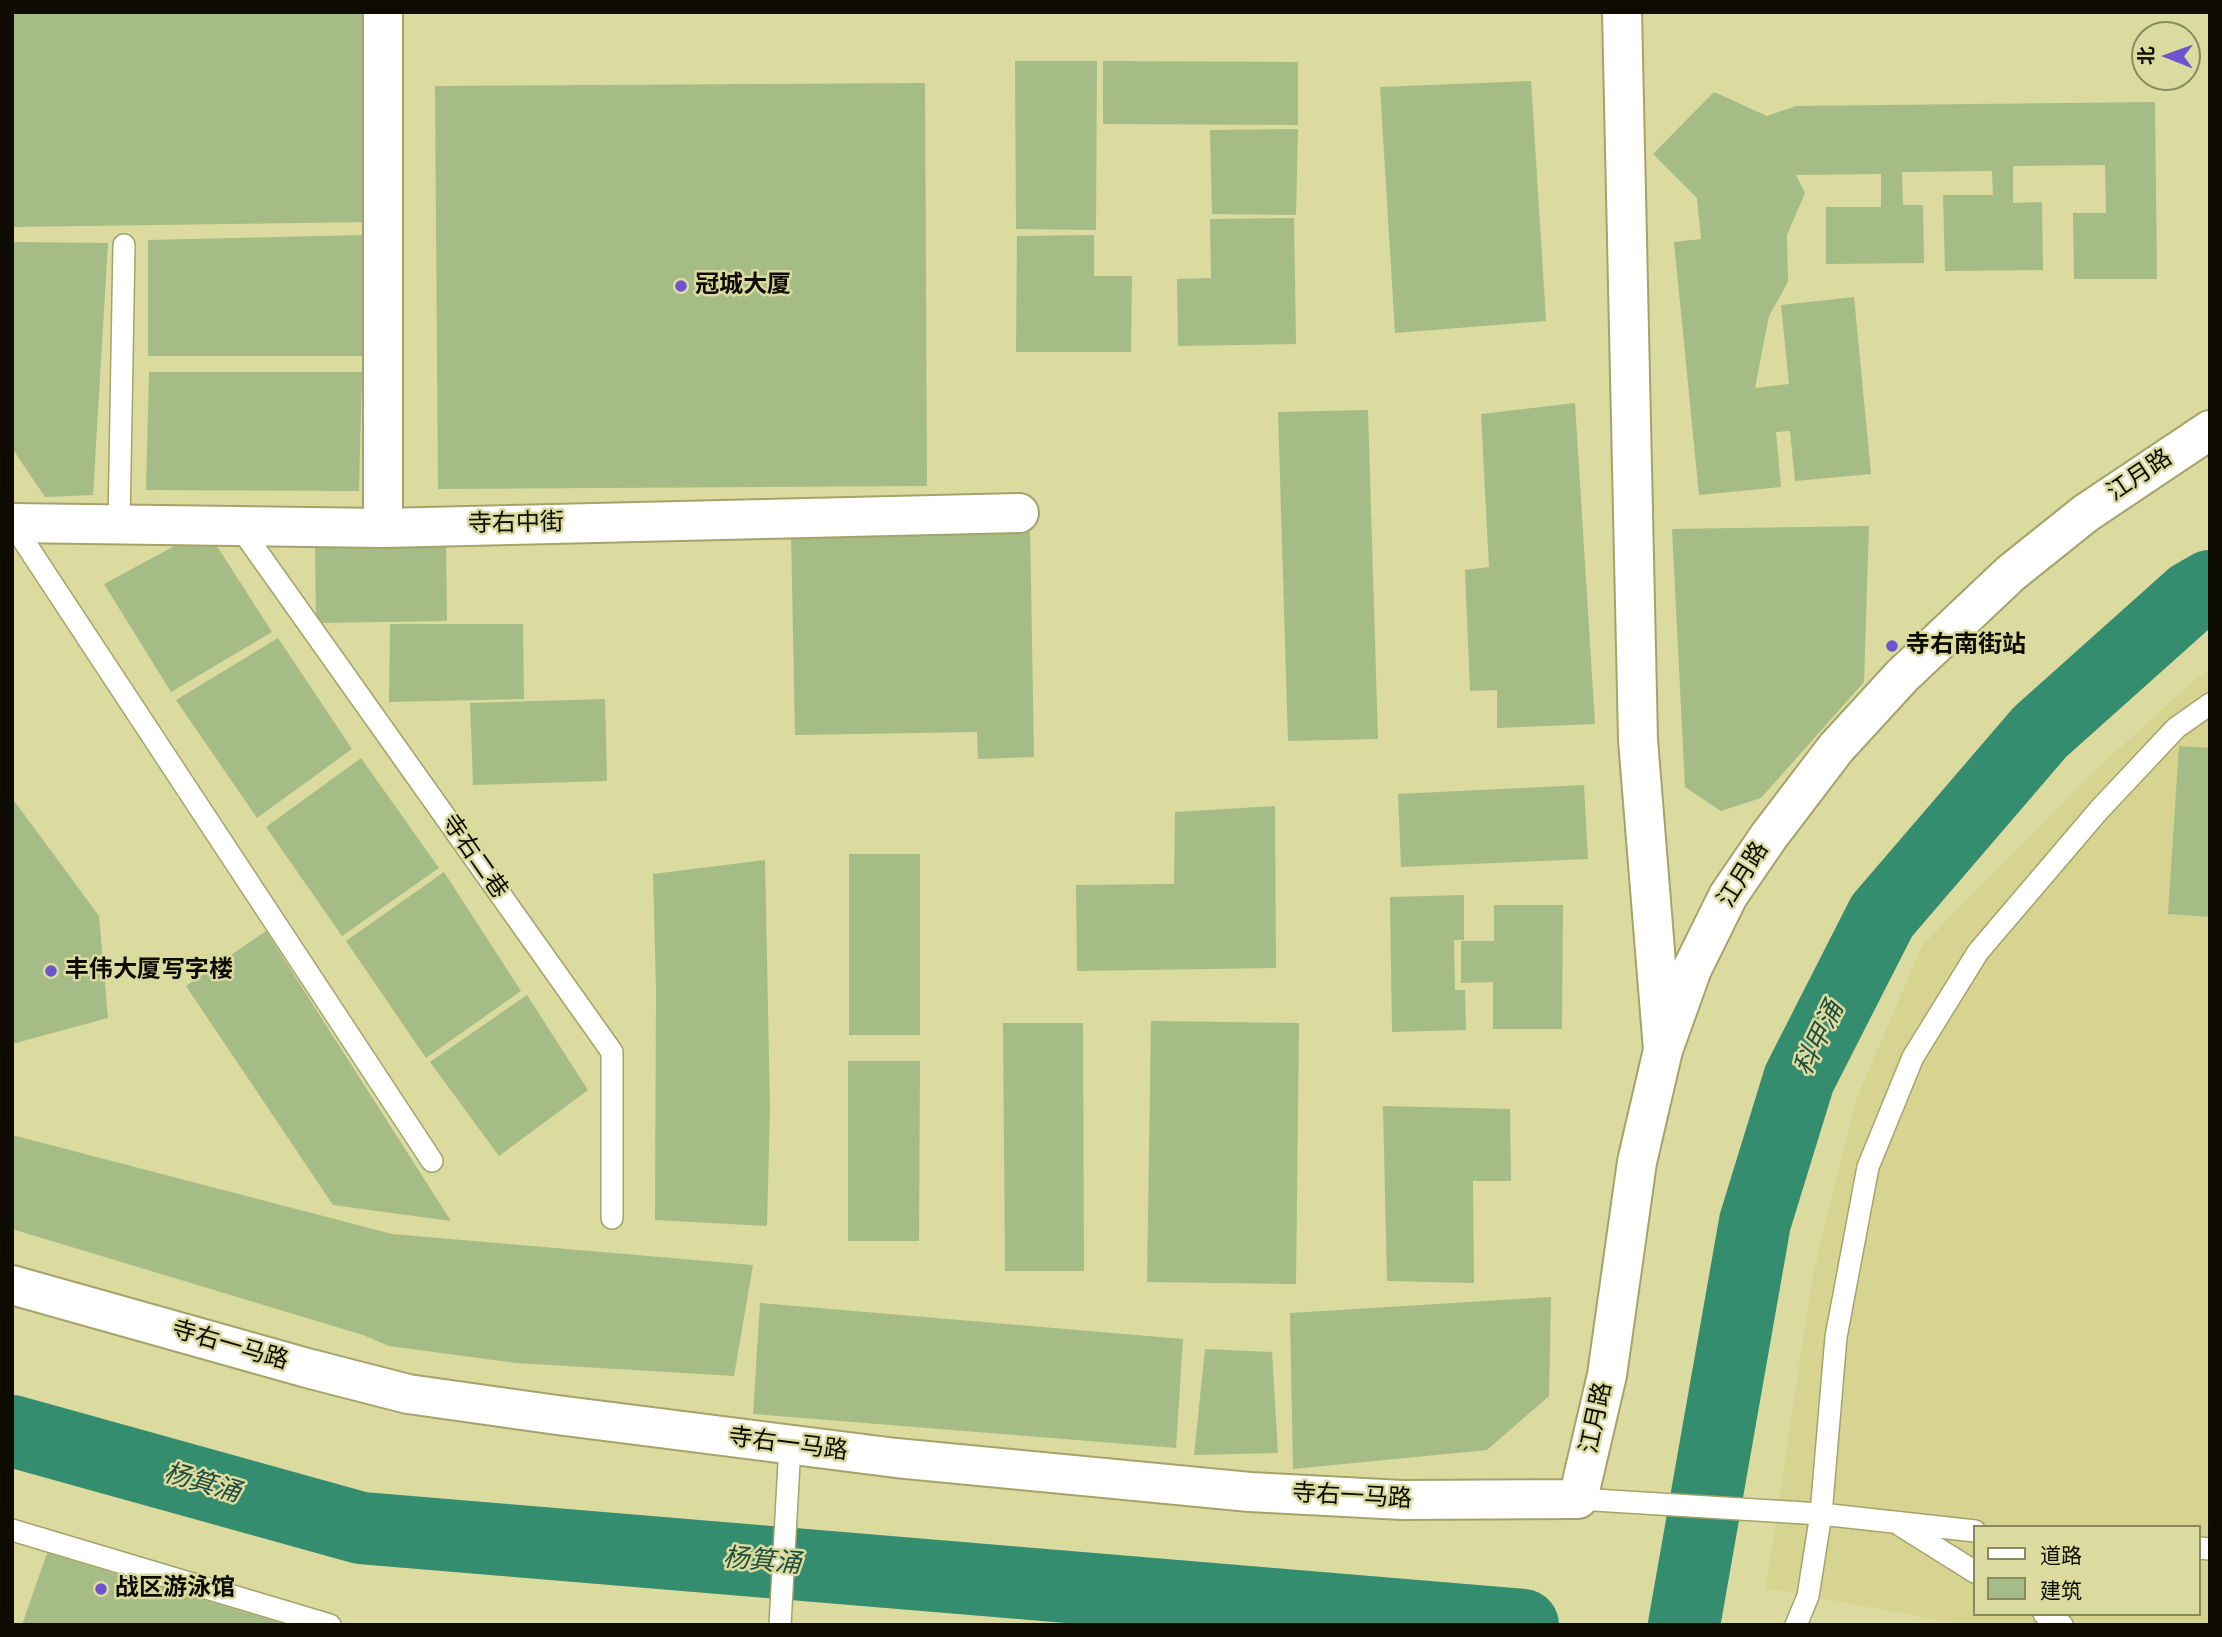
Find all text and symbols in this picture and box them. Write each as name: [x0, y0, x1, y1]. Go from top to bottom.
north arrow: [2131, 21, 2201, 91]
text: 北: [2135, 46, 2159, 65]
place label: 冠城大厦: [695, 272, 791, 300]
marker: 冠城大厦: [673, 278, 689, 294]
street label: 江月路: [2102, 444, 2178, 508]
street label: 寺右中街: [468, 509, 564, 539]
place label: 寺右南街站: [1906, 632, 2026, 660]
marker: 寺右南街站: [1884, 638, 1900, 654]
street label: 寺右二巷: [435, 809, 513, 905]
street label: 江月路: [1713, 837, 1775, 913]
place label: 丰伟大厦写字楼: [65, 957, 233, 985]
marker: 丰伟大厦写字楼: [43, 963, 59, 979]
water label: 科甲涌: [1789, 997, 1851, 1081]
street label: 寺右一马路: [168, 1316, 292, 1376]
street label: 江月路: [1575, 1380, 1619, 1456]
street label: 寺右一马路: [727, 1423, 849, 1467]
water label: 杨箕涌: [160, 1458, 244, 1510]
street label: 寺右一马路: [1291, 1479, 1413, 1515]
legend: [1974, 1525, 2201, 1616]
water label: 杨箕涌: [722, 1543, 802, 1581]
text: 道路: [2040, 1543, 2082, 1569]
place label: 战区游泳馆: [115, 1575, 235, 1603]
text: 建筑: [2040, 1578, 2082, 1604]
marker: 战区游泳馆: [93, 1581, 109, 1597]

